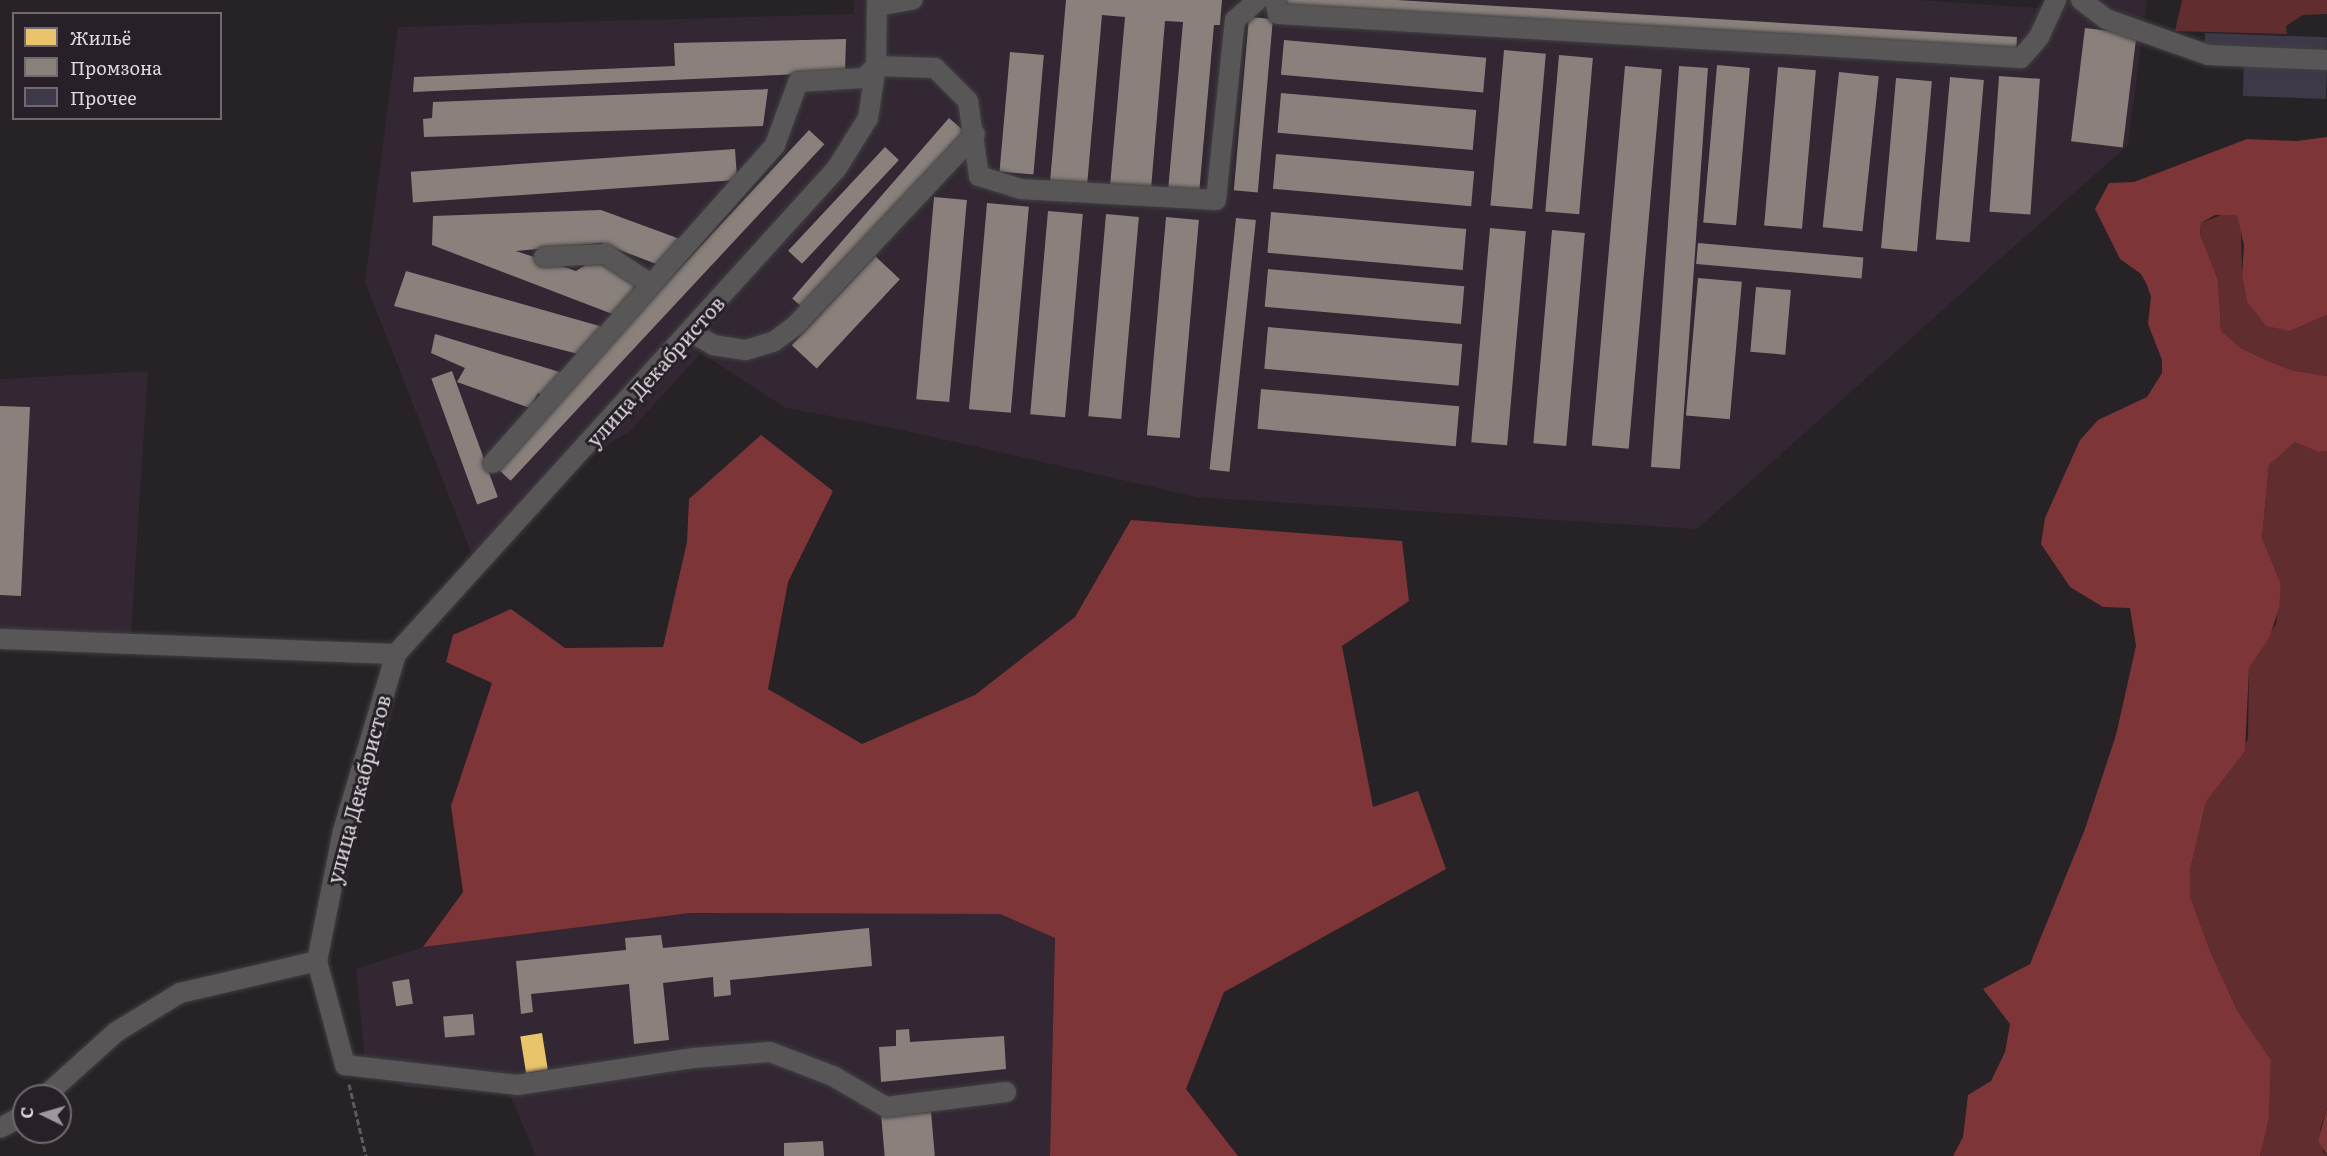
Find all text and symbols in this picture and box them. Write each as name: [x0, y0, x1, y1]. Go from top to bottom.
legend: [12, 12, 222, 120]
text: Жильё: [70, 24, 131, 51]
text: Промзона: [70, 54, 162, 81]
text: Прочее: [70, 84, 137, 111]
street label: улица Декабристов: [581, 291, 729, 451]
street label: улица Декабристов: [321, 692, 395, 886]
north arrow: [12, 1084, 72, 1144]
text: С: [14, 1106, 39, 1119]

